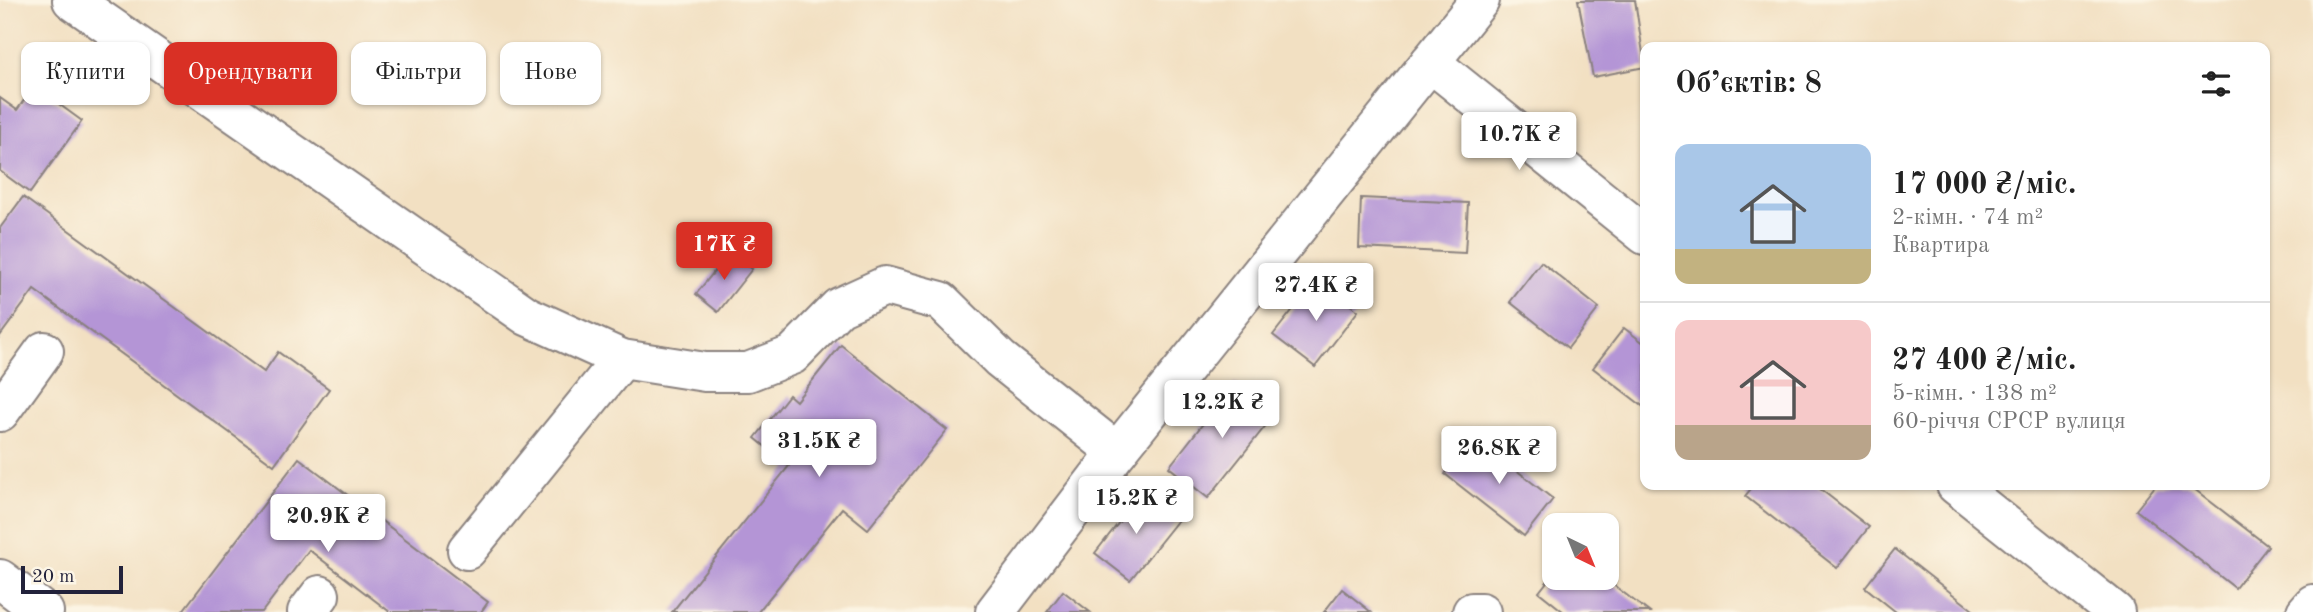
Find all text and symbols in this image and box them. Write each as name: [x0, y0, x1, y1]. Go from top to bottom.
chip: Купити: [21, 42, 150, 105]
chip: Орендувати: [164, 42, 337, 105]
chip: Фільтри: [351, 42, 486, 105]
chip: Нове: [500, 42, 601, 105]
icon: filters: [2197, 65, 2235, 103]
text: Об’єктів: 8: [1675, 69, 1822, 99]
pin: 10.7K ₴: [1454, 113, 1584, 172]
text: 10.7K ₴: [1477, 123, 1561, 146]
text: 17 000 ₴/міс.: [1892, 170, 2076, 200]
icon: home: [1731, 172, 1815, 256]
text: 2-кімн. · 74 m²: [1892, 206, 2043, 229]
pin: 17K ₴: [675, 222, 773, 282]
text: 17K ₴: [692, 233, 756, 256]
text: Квартира: [1892, 234, 1990, 257]
pin: 27.4K ₴: [1251, 264, 1381, 323]
text: 27.4K ₴: [1274, 274, 1358, 297]
text: 27 400 ₴/міс.: [1892, 346, 2076, 376]
icon: home: [1731, 348, 1815, 432]
pin: 12.2K ₴: [1157, 380, 1287, 440]
text: 5-кімн. · 138 m²: [1892, 382, 2057, 405]
text: 12.2K ₴: [1180, 391, 1264, 414]
text: 60-річчя СРСР вулиця: [1892, 410, 2126, 433]
pin: 31.5K ₴: [754, 420, 884, 479]
pin: 26.8K ₴: [1434, 426, 1564, 486]
text: 31.5K ₴: [777, 430, 861, 453]
text: 26.8K ₴: [1457, 437, 1541, 460]
pin: 15.2K ₴: [1071, 476, 1201, 536]
text: 15.2K ₴: [1094, 487, 1178, 510]
pin: 20.9K ₴: [263, 494, 393, 554]
text: 20.9K ₴: [286, 505, 370, 528]
north arrow: [1542, 513, 1619, 590]
map controls: [1542, 513, 1619, 590]
scale bar: [21, 563, 122, 595]
text: 20 m: [32, 568, 74, 587]

